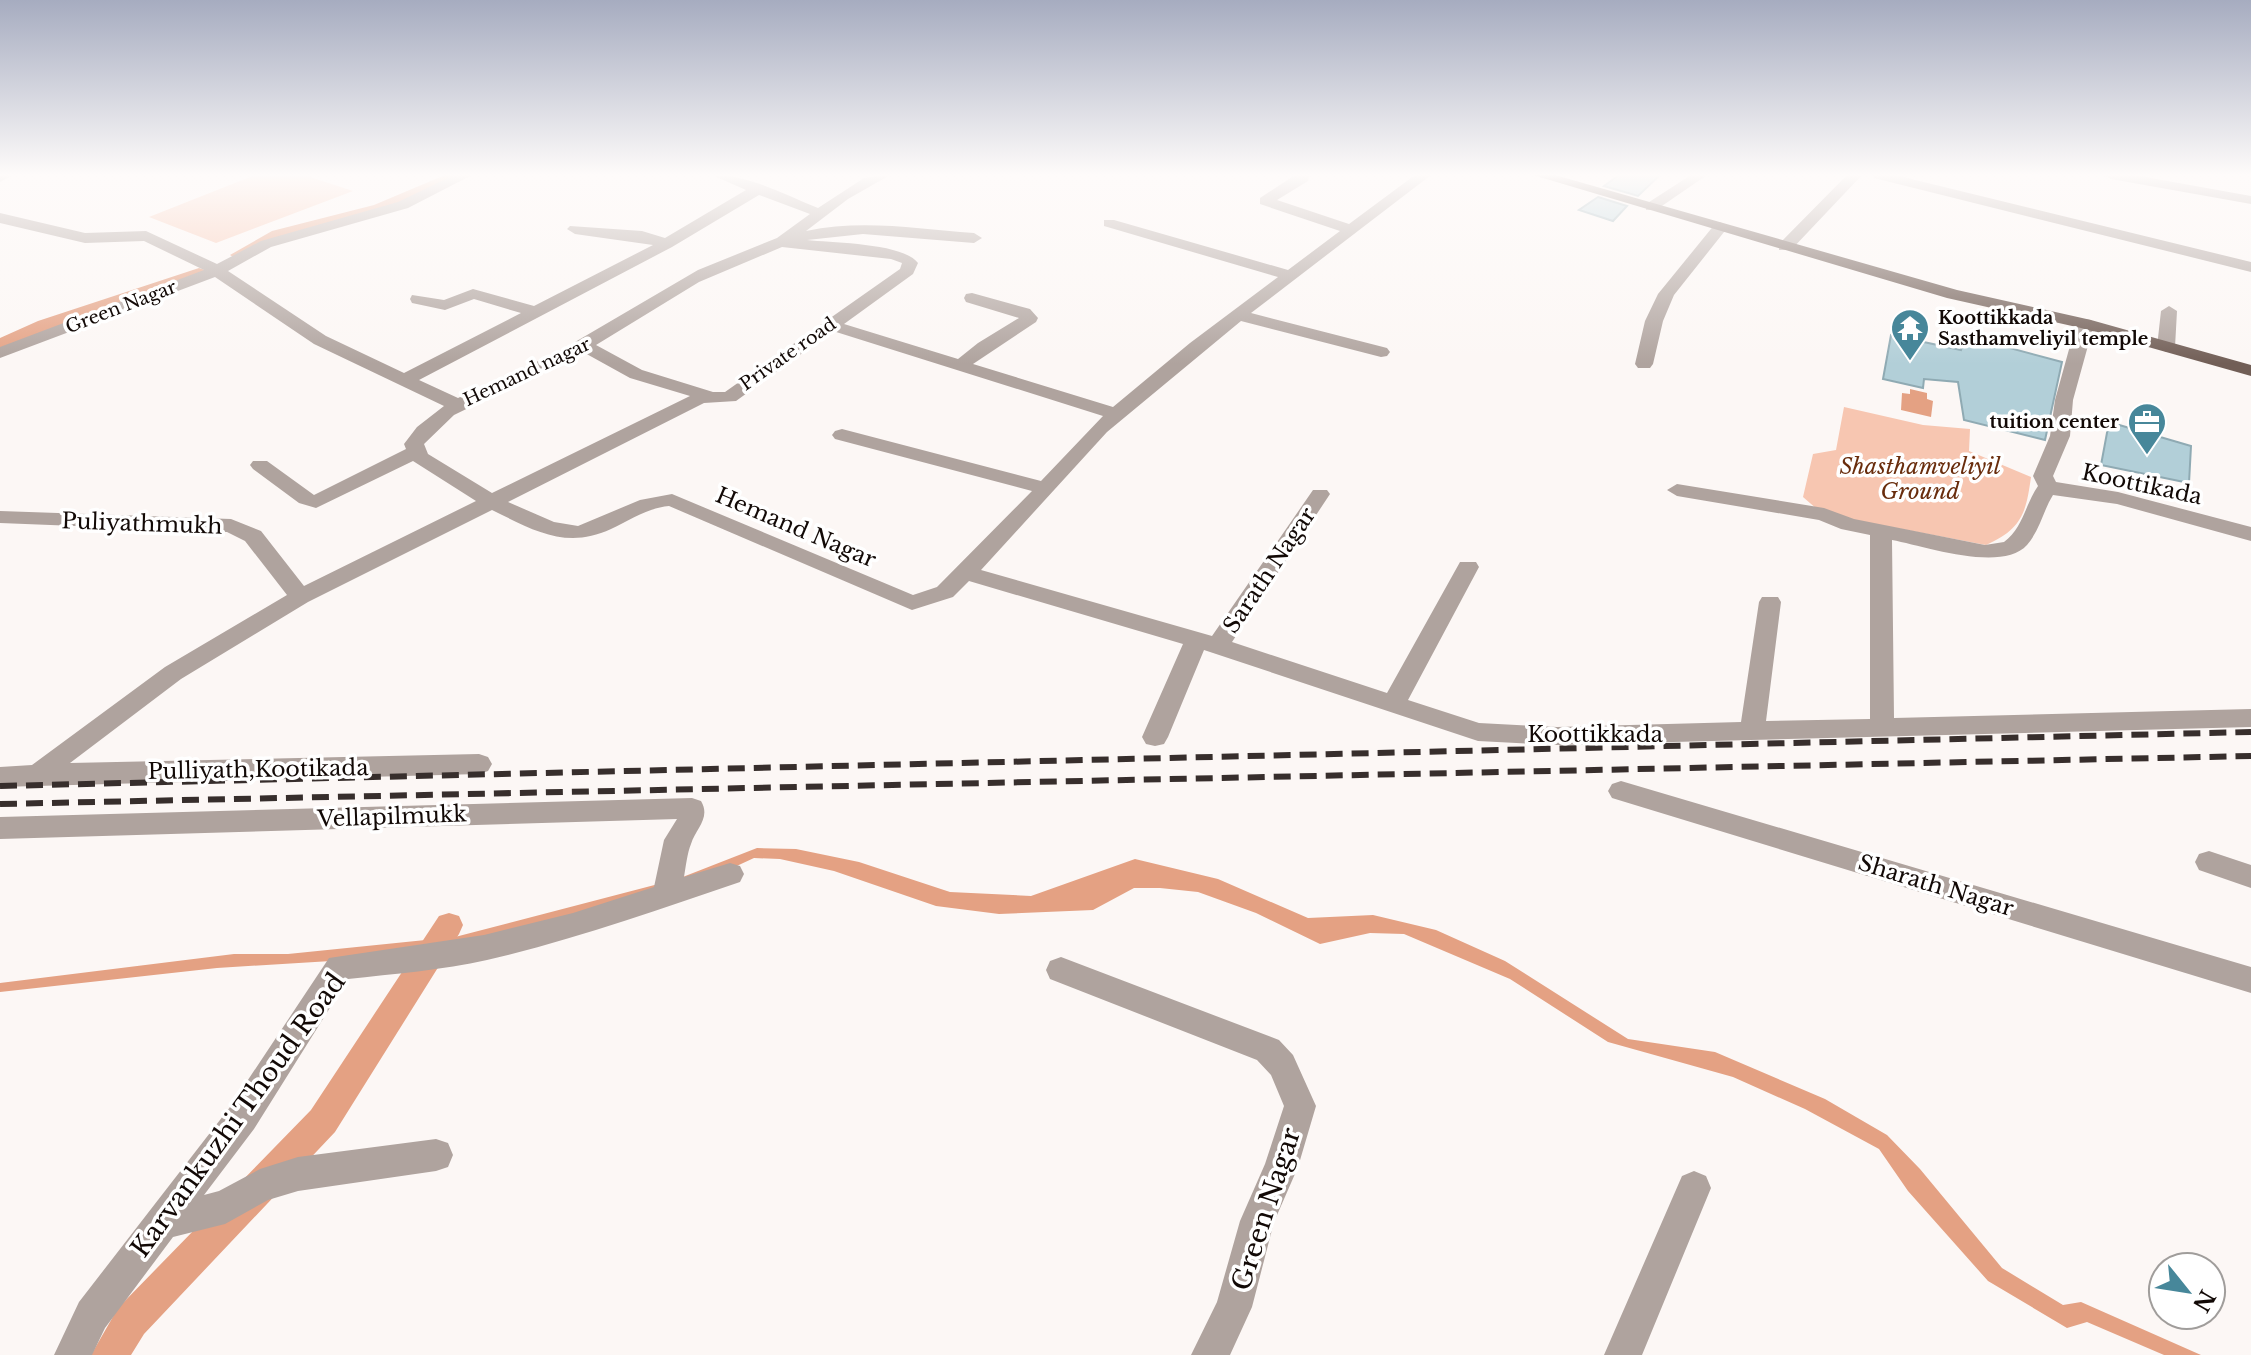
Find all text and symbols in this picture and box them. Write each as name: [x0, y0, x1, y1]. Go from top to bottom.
street label: Green Nagar: [62, 276, 180, 338]
temple icon: Koottikkada Sasthamveliyil temple: [1889, 307, 1931, 362]
place label: Koottikkada Sasthamveliyil temple: [1938, 307, 2148, 350]
street label: Private road: [736, 313, 840, 395]
street label: Hemand nagar: [460, 333, 594, 411]
office icon: tuition center: [2126, 401, 2168, 456]
place label: tuition center: [1990, 411, 2119, 433]
park label: Shasthamveliyil Ground: [1839, 453, 2001, 505]
street label: Koottikada: [2079, 459, 2205, 511]
street label: Hemand Nagar: [712, 482, 881, 574]
street label: Sarath Nagar: [1217, 502, 1322, 638]
street label: Puliyathmukh: [61, 507, 223, 540]
street label: Koottikkada: [1527, 721, 1664, 748]
street label: Pulliyath,Kootikada: [147, 754, 369, 785]
street label: Vellapilmukk: [316, 800, 468, 833]
street label: Sharath Nagar: [1855, 849, 2017, 922]
street label: Karvankuzhi Thoud Road: [124, 967, 352, 1263]
street label: Green Nagar: [1225, 1123, 1308, 1294]
north arrow: [2147, 1251, 2227, 1331]
text: N: [2187, 1285, 2221, 1317]

